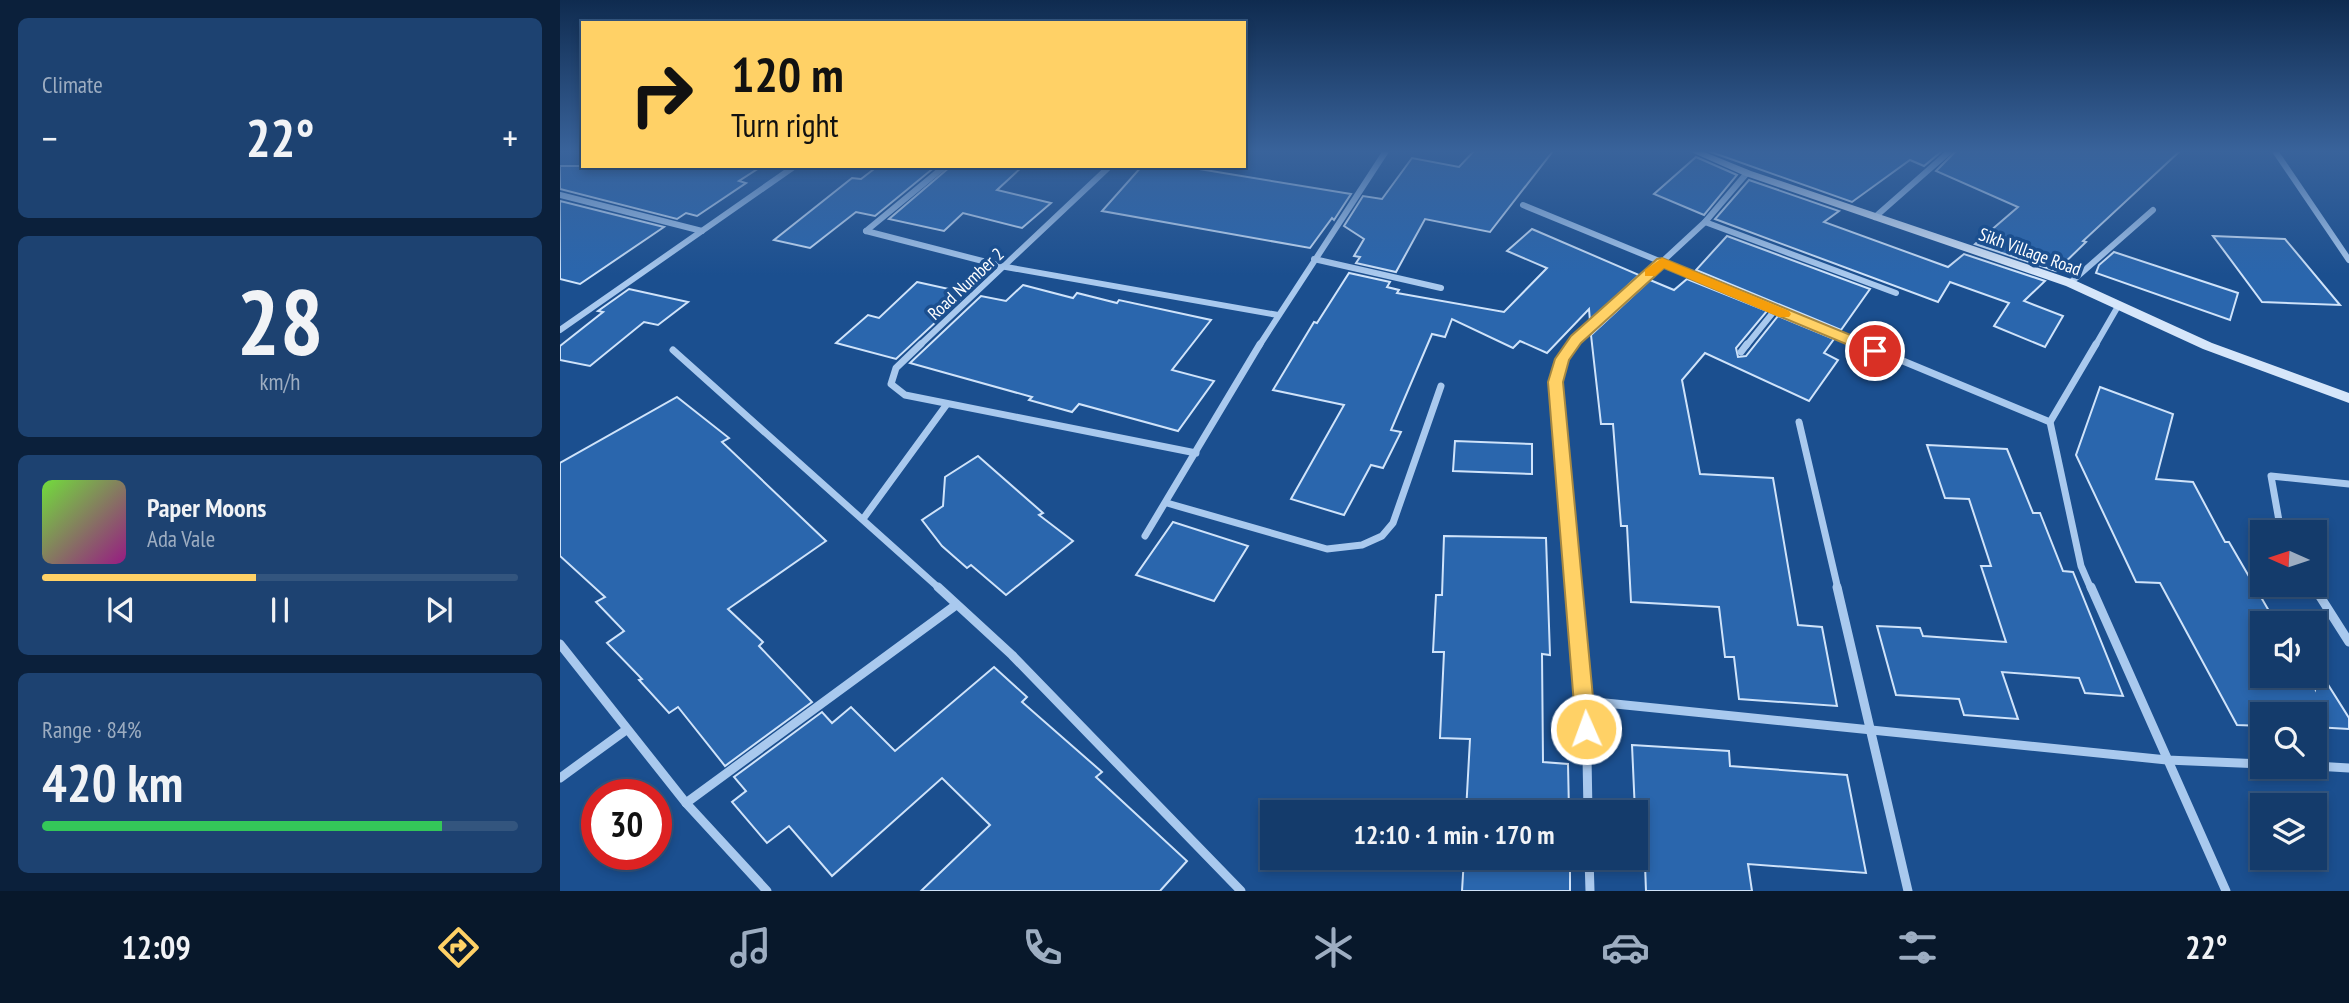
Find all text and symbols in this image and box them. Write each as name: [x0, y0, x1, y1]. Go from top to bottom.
text: 120 m: [731, 42, 844, 106]
icon: right: [616, 49, 707, 140]
text: Climate: [42, 70, 103, 99]
text: 22°: [246, 104, 314, 171]
text: Turn right: [731, 104, 839, 146]
text: −: [42, 113, 58, 162]
text: +: [502, 113, 518, 162]
street label: Sikh Village Road: [1976, 222, 2085, 281]
street label: Road Number 2: [923, 243, 1009, 325]
text: 28: [237, 262, 324, 380]
pin: [1845, 321, 1905, 381]
icon: arrive: [1856, 332, 1894, 370]
text: km/h: [260, 367, 300, 396]
text: Paper Moons: [147, 491, 266, 524]
north arrow: [2250, 520, 2328, 597]
map controls: [2250, 520, 2327, 870]
text: Ada Vale: [147, 524, 215, 553]
icon: previous: [102, 591, 140, 629]
icon: pause: [261, 591, 299, 629]
icon: next: [420, 591, 458, 629]
button: sound: [2250, 611, 2327, 688]
position arrow: [1549, 692, 1623, 766]
button: search: [2250, 702, 2327, 779]
text: Range · 84%: [42, 715, 142, 744]
text: 420 km: [42, 749, 183, 816]
speed limit sign: 30: [581, 779, 672, 870]
button: layers: [2250, 793, 2327, 870]
text: 12:10 · 1 min · 170 m: [1354, 818, 1554, 851]
icon: directions: [434, 923, 483, 972]
icon: music: [726, 923, 775, 972]
icon: phone: [1018, 923, 1067, 972]
icon: climate: [1309, 923, 1358, 972]
icon: car: [1601, 923, 1650, 972]
icon: filters: [1893, 923, 1942, 972]
text: 12:09: [121, 926, 191, 968]
text: 22°: [2185, 926, 2228, 968]

